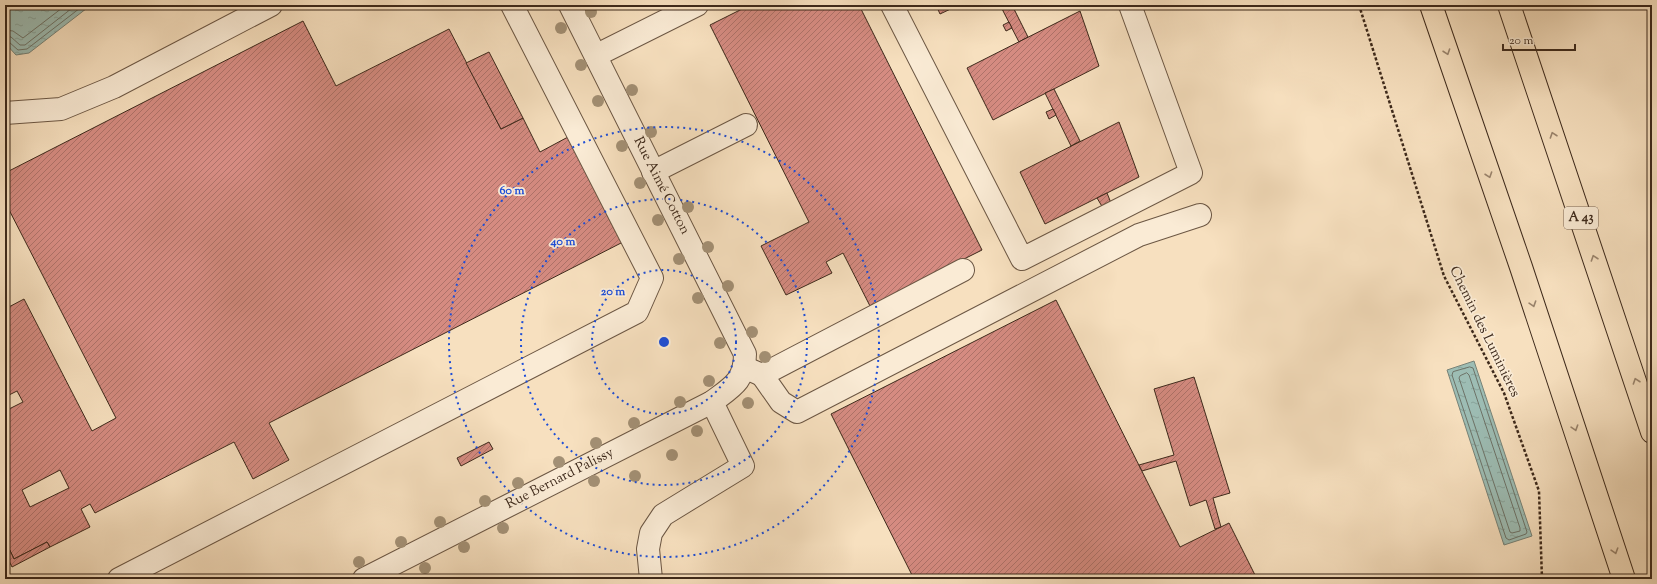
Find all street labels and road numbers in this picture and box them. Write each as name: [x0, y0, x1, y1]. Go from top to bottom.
street label: Rue Aimé Cotton: [628, 134, 694, 238]
road number: A 43: [1564, 207, 1598, 229]
street label: Chemin des Luminières: [1444, 263, 1524, 401]
street label: Rue Bernard Palissy: [503, 443, 617, 515]

